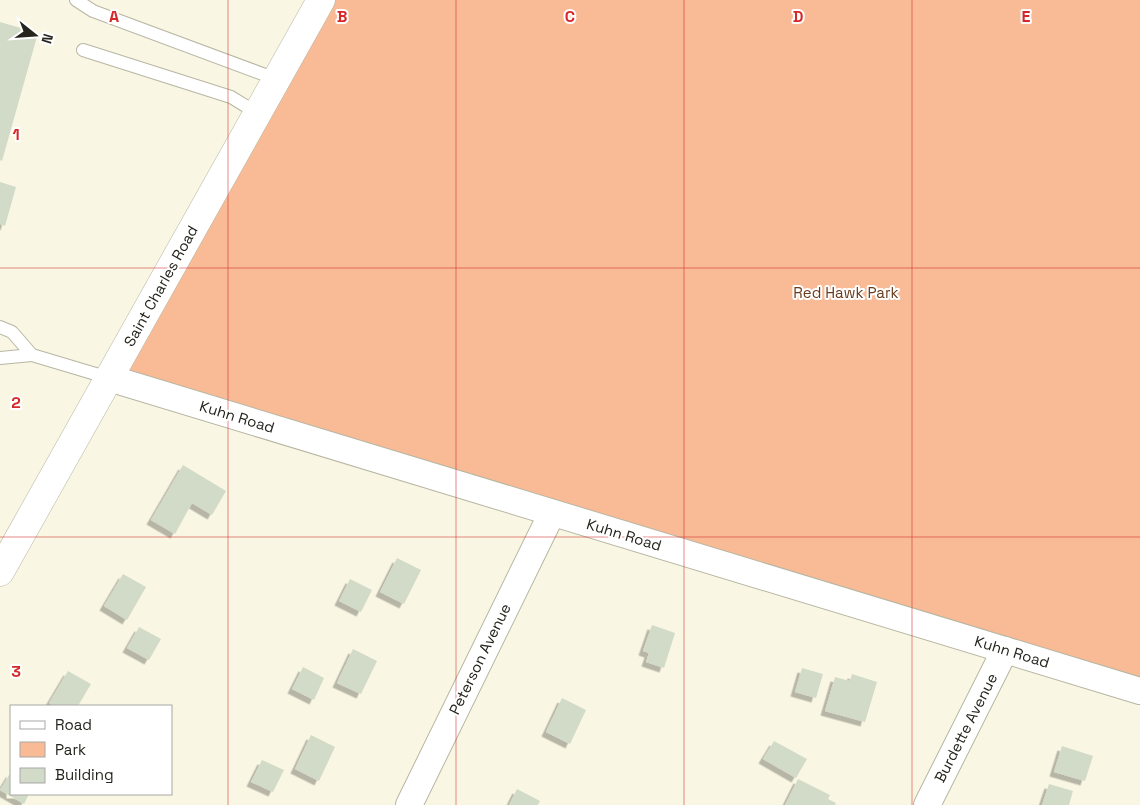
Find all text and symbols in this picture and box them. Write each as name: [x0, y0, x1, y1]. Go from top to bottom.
text: A: [109, 6, 119, 27]
text: B: [337, 6, 347, 27]
text: C: [565, 6, 575, 27]
text: D: [793, 6, 803, 27]
text: E: [1022, 6, 1031, 27]
north arrow: [10, 10, 60, 60]
text: N: [37, 32, 57, 46]
text: 1: [12, 124, 20, 145]
street label: Saint Charles Road: [119, 222, 202, 350]
park label: Red Hawk Park: [793, 283, 899, 302]
text: 2: [11, 392, 21, 413]
street label: Kuhn Road: [197, 396, 277, 437]
street label: Kuhn Road: [584, 514, 664, 555]
street label: Peterson Avenue: [444, 600, 515, 717]
street label: Kuhn Road: [972, 631, 1052, 672]
text: 3: [11, 661, 21, 682]
street label: Burdette Avenue: [930, 670, 1001, 786]
legend: [10, 705, 172, 795]
text: Road: [55, 715, 92, 734]
text: Park: [55, 740, 86, 759]
text: Building: [55, 765, 114, 784]

